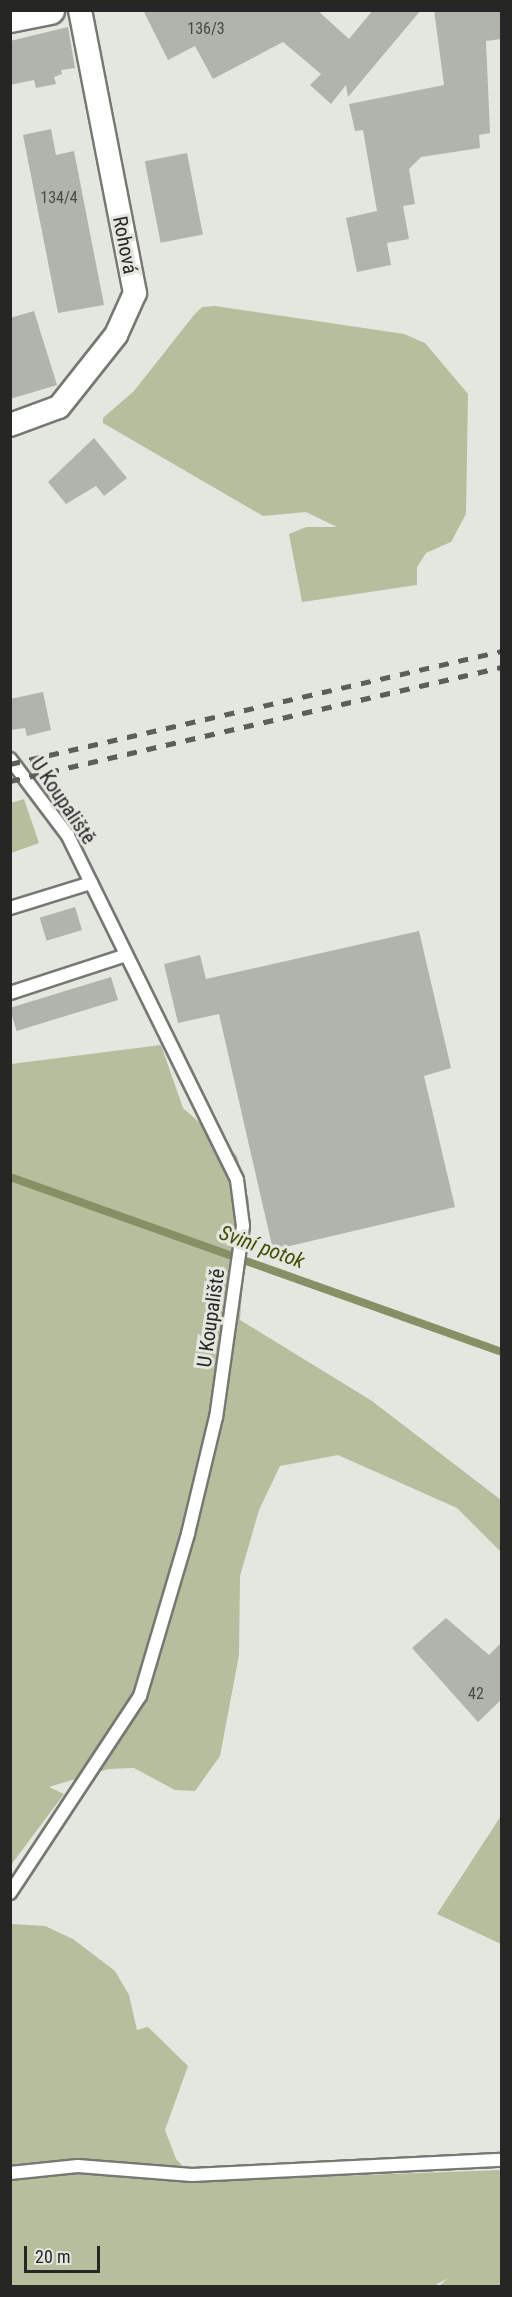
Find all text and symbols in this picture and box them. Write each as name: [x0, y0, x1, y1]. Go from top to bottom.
house number: 136/3: [187, 19, 225, 39]
house number: 134/4: [40, 188, 78, 208]
street label: Rohová: [108, 214, 142, 276]
street label: U Koupaliště: [25, 753, 101, 849]
water label: Sviní potok: [216, 1220, 308, 1274]
street label: U Koupaliště: [192, 1267, 230, 1369]
house number: 42: [468, 1684, 484, 1704]
scale bar: [27, 2234, 104, 2272]
text: 20 m: [35, 2246, 70, 2267]

